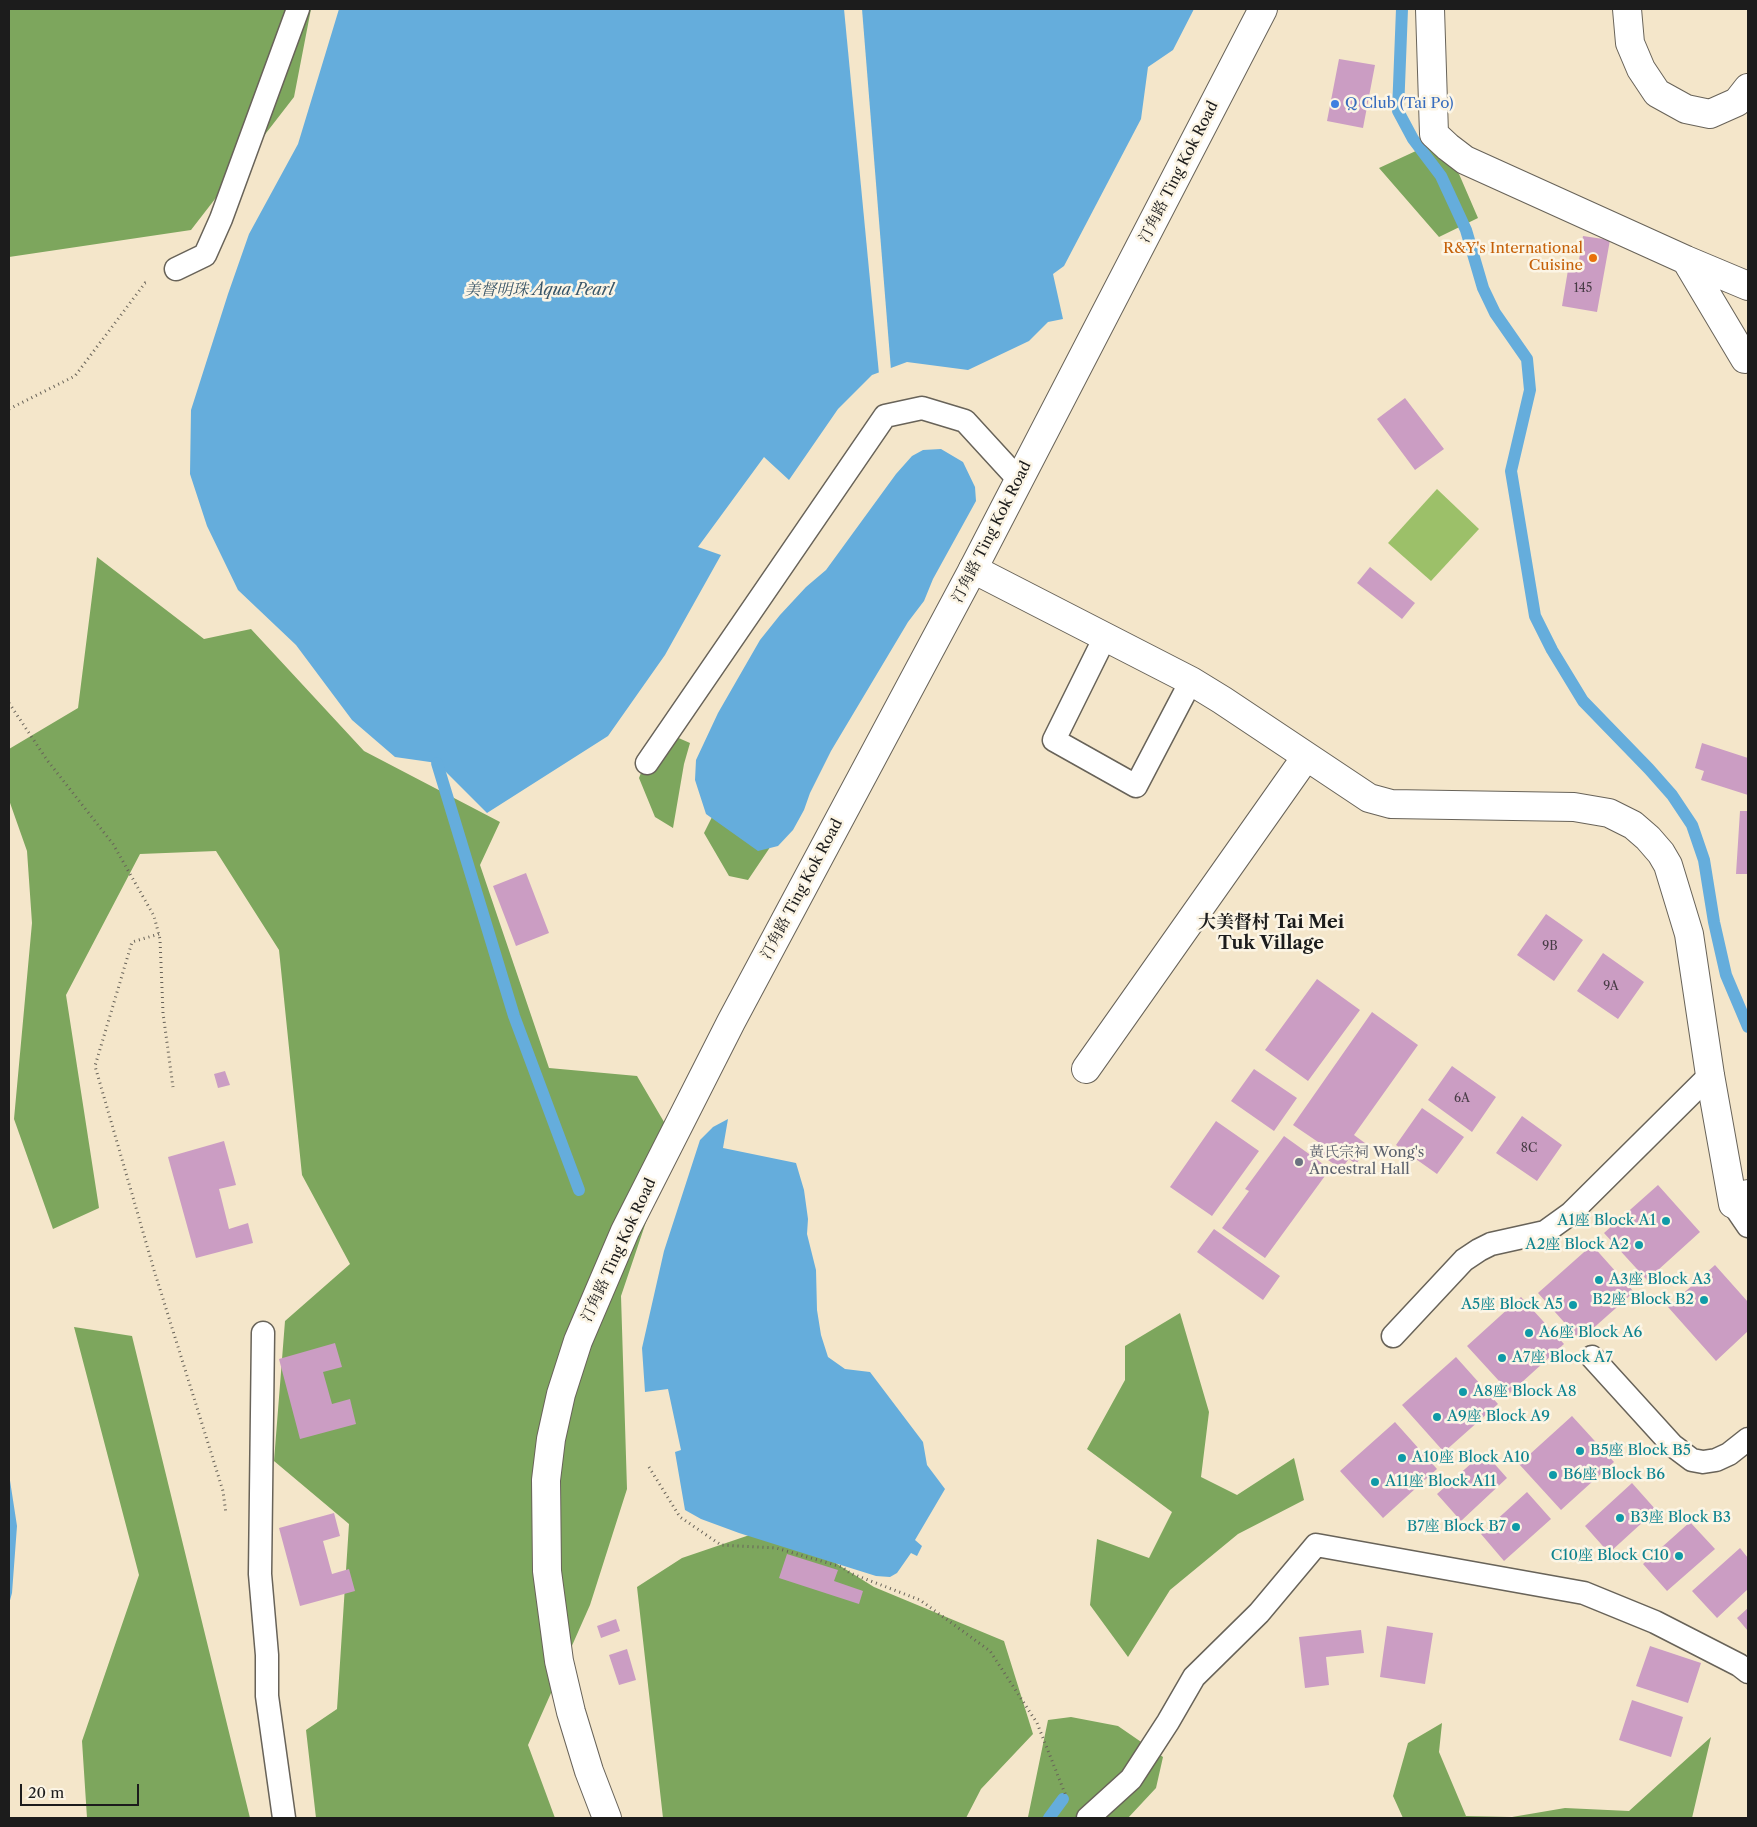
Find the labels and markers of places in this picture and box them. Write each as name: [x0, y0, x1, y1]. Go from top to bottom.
place label: Q Club (Tai Po): [1345, 95, 1453, 113]
marker: Q Club (Tai Po): [1329, 98, 1341, 110]
place label: R&Y's International Cuisine: [1443, 240, 1583, 275]
marker: R&Y's International Cuisine: [1587, 252, 1599, 264]
place label: 黃氏宗祠 Wong's Ancestral Hall: [1309, 1144, 1424, 1179]
marker: 黃氏宗祠 Wong's Ancestral Hall: [1293, 1156, 1305, 1168]
place label: A1座 Block A1: [1557, 1212, 1656, 1230]
marker: A1座 Block A1: [1660, 1215, 1672, 1227]
place label: A2座 Block A2: [1525, 1236, 1629, 1254]
marker: A2座 Block A2: [1633, 1239, 1645, 1251]
place label: A3座 Block A3: [1609, 1271, 1711, 1289]
marker: A3座 Block A3: [1593, 1274, 1605, 1286]
place label: B2座 Block B2: [1592, 1291, 1694, 1309]
marker: B2座 Block B2: [1698, 1294, 1710, 1306]
place label: A5座 Block A5: [1461, 1296, 1563, 1314]
marker: A5座 Block A5: [1567, 1299, 1579, 1311]
place label: A6座 Block A6: [1539, 1324, 1642, 1342]
marker: A6座 Block A6: [1523, 1327, 1535, 1339]
place label: A7座 Block A7: [1512, 1349, 1613, 1367]
marker: A7座 Block A7: [1496, 1352, 1508, 1364]
place label: A8座 Block A8: [1473, 1383, 1577, 1401]
marker: A8座 Block A8: [1457, 1386, 1469, 1398]
place label: A9座 Block A9: [1447, 1408, 1550, 1426]
marker: A9座 Block A9: [1431, 1411, 1443, 1423]
place label: B5座 Block B5: [1590, 1442, 1691, 1460]
marker: B5座 Block B5: [1574, 1445, 1586, 1457]
place label: A10座 Block A10: [1412, 1449, 1530, 1467]
marker: A10座 Block A10: [1396, 1452, 1408, 1464]
place label: B6座 Block B6: [1563, 1466, 1665, 1484]
marker: B6座 Block B6: [1547, 1469, 1559, 1481]
place label: A11座 Block A11: [1385, 1473, 1496, 1491]
marker: A11座 Block A11: [1369, 1476, 1381, 1488]
place label: B3座 Block B3: [1630, 1509, 1731, 1527]
marker: B3座 Block B3: [1614, 1512, 1626, 1524]
place label: B7座 Block B7: [1407, 1518, 1506, 1536]
marker: B7座 Block B7: [1510, 1521, 1522, 1533]
place label: C10座 Block C10: [1551, 1547, 1669, 1565]
marker: C10座 Block C10: [1673, 1550, 1685, 1562]

